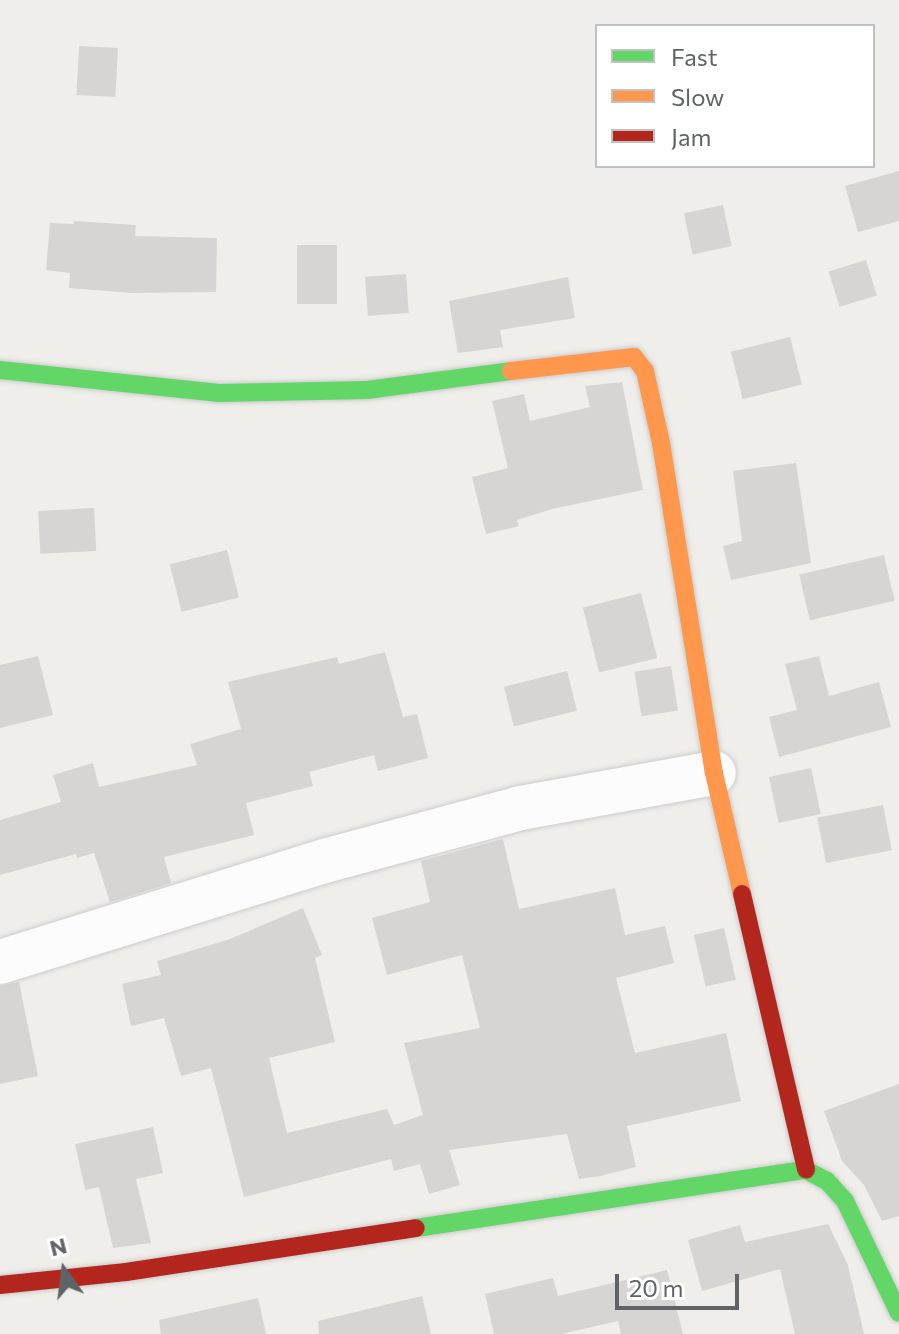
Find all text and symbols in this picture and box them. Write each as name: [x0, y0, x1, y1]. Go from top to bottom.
legend: [595, 24, 875, 168]
text: Fast: [671, 42, 718, 71]
text: Slow: [671, 82, 724, 111]
text: Jam: [671, 122, 711, 151]
north arrow: [24, 1230, 104, 1310]
text: N: [47, 1231, 69, 1261]
scale bar: [619, 1258, 743, 1308]
text: 20 m: [629, 1273, 683, 1302]

